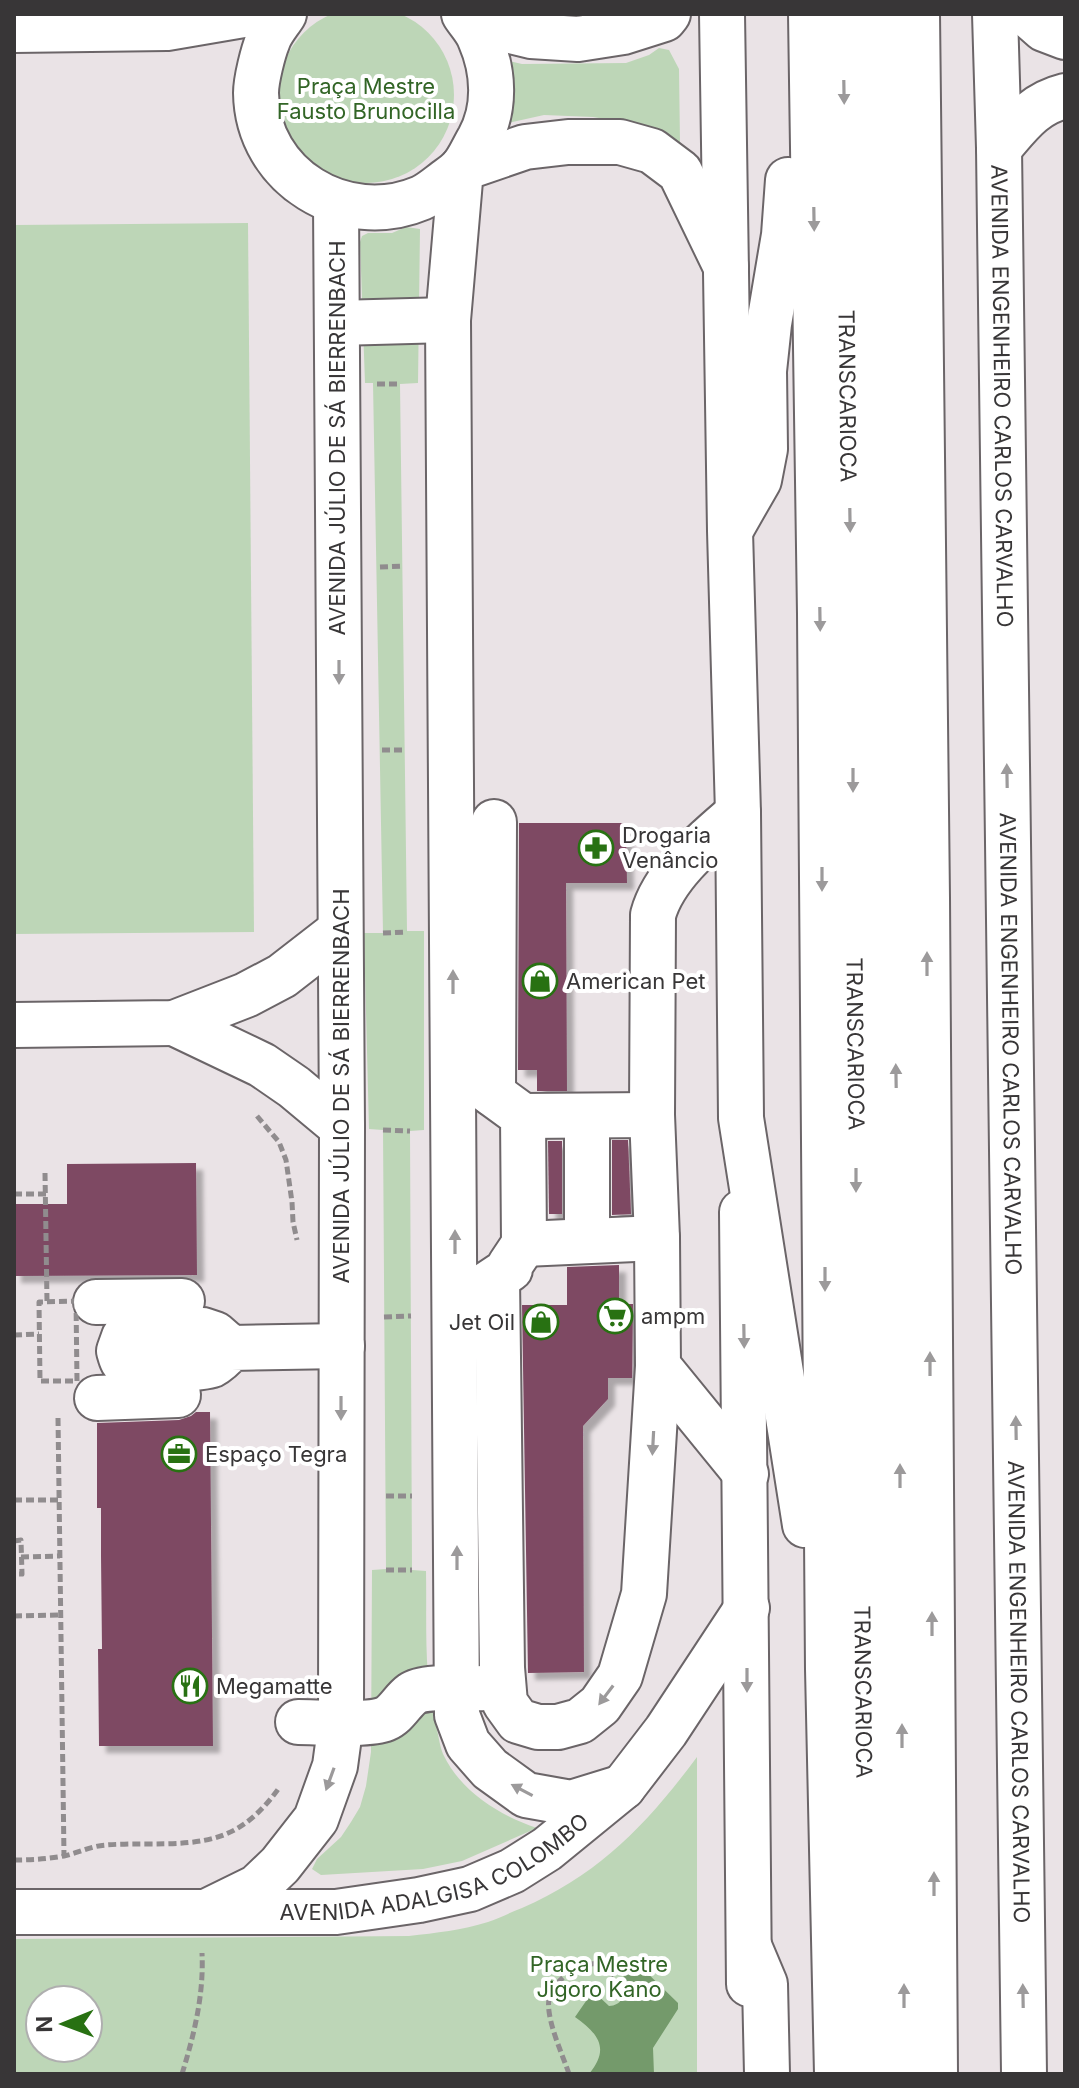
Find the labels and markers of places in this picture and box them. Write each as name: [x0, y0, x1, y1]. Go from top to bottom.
place label: Drogaria Venâncio: [622, 822, 718, 873]
pharmacy icon: Drogaria Venâncio: [577, 829, 615, 867]
shop icon: American Pet: [521, 962, 559, 1000]
place label: American Pet: [566, 968, 706, 994]
supermarket icon: ampm: [596, 1297, 634, 1335]
shop icon: Jet Oil: [522, 1303, 560, 1341]
place label: ampm: [641, 1303, 705, 1329]
place label: Jet Oil: [449, 1309, 515, 1335]
office icon: Espaço Tegra: [160, 1435, 198, 1473]
place label: Espaço Tegra: [205, 1441, 347, 1467]
restaurant icon: Megamatte: [171, 1667, 209, 1705]
place label: Megamatte: [216, 1673, 333, 1699]

